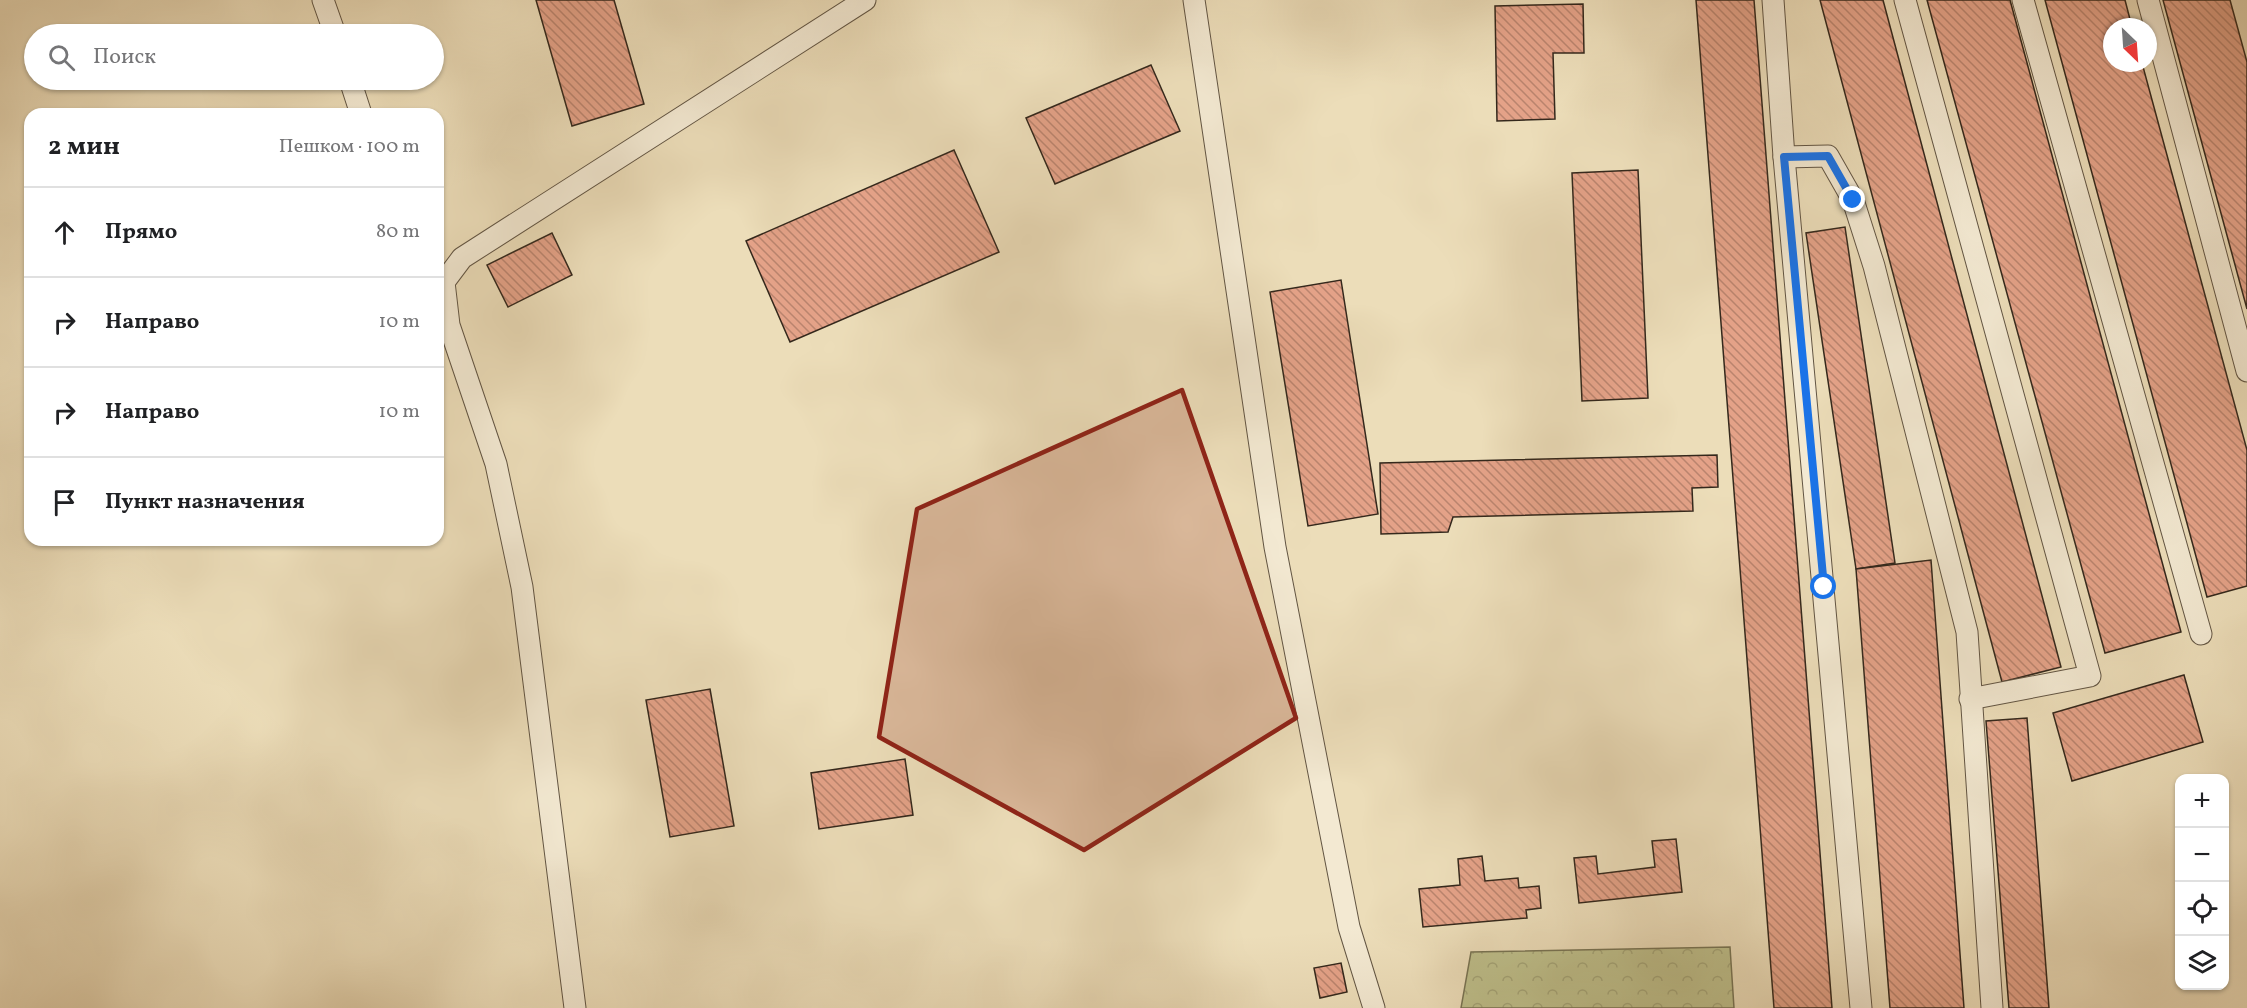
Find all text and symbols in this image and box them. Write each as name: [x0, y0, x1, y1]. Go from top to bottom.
north arrow: [2103, 18, 2157, 72]
search box: [24, 24, 444, 90]
icon: search: [45, 41, 78, 74]
text: Поиск: [93, 42, 156, 73]
text: 2 мин: [48, 129, 120, 165]
text: Пешком · 100 m: [279, 133, 420, 161]
route end: [1839, 186, 1865, 212]
icon: ahead: [48, 216, 81, 249]
text: Прямо: [105, 217, 177, 248]
text: 80 m: [376, 218, 420, 246]
icon: right: [48, 306, 81, 339]
text: Направо: [105, 307, 199, 338]
text: 10 m: [379, 308, 420, 336]
icon: right: [48, 396, 81, 429]
text: Направо: [105, 397, 199, 428]
text: 10 m: [379, 398, 420, 426]
icon: arrive: [48, 486, 81, 519]
text: Пункт назначения: [105, 487, 305, 518]
route start: [1810, 573, 1836, 599]
map controls: [2175, 774, 2229, 990]
button: +: [2175, 774, 2229, 828]
button: −: [2175, 828, 2229, 882]
button: locate: [2175, 882, 2229, 936]
button: layers: [2175, 936, 2229, 990]

